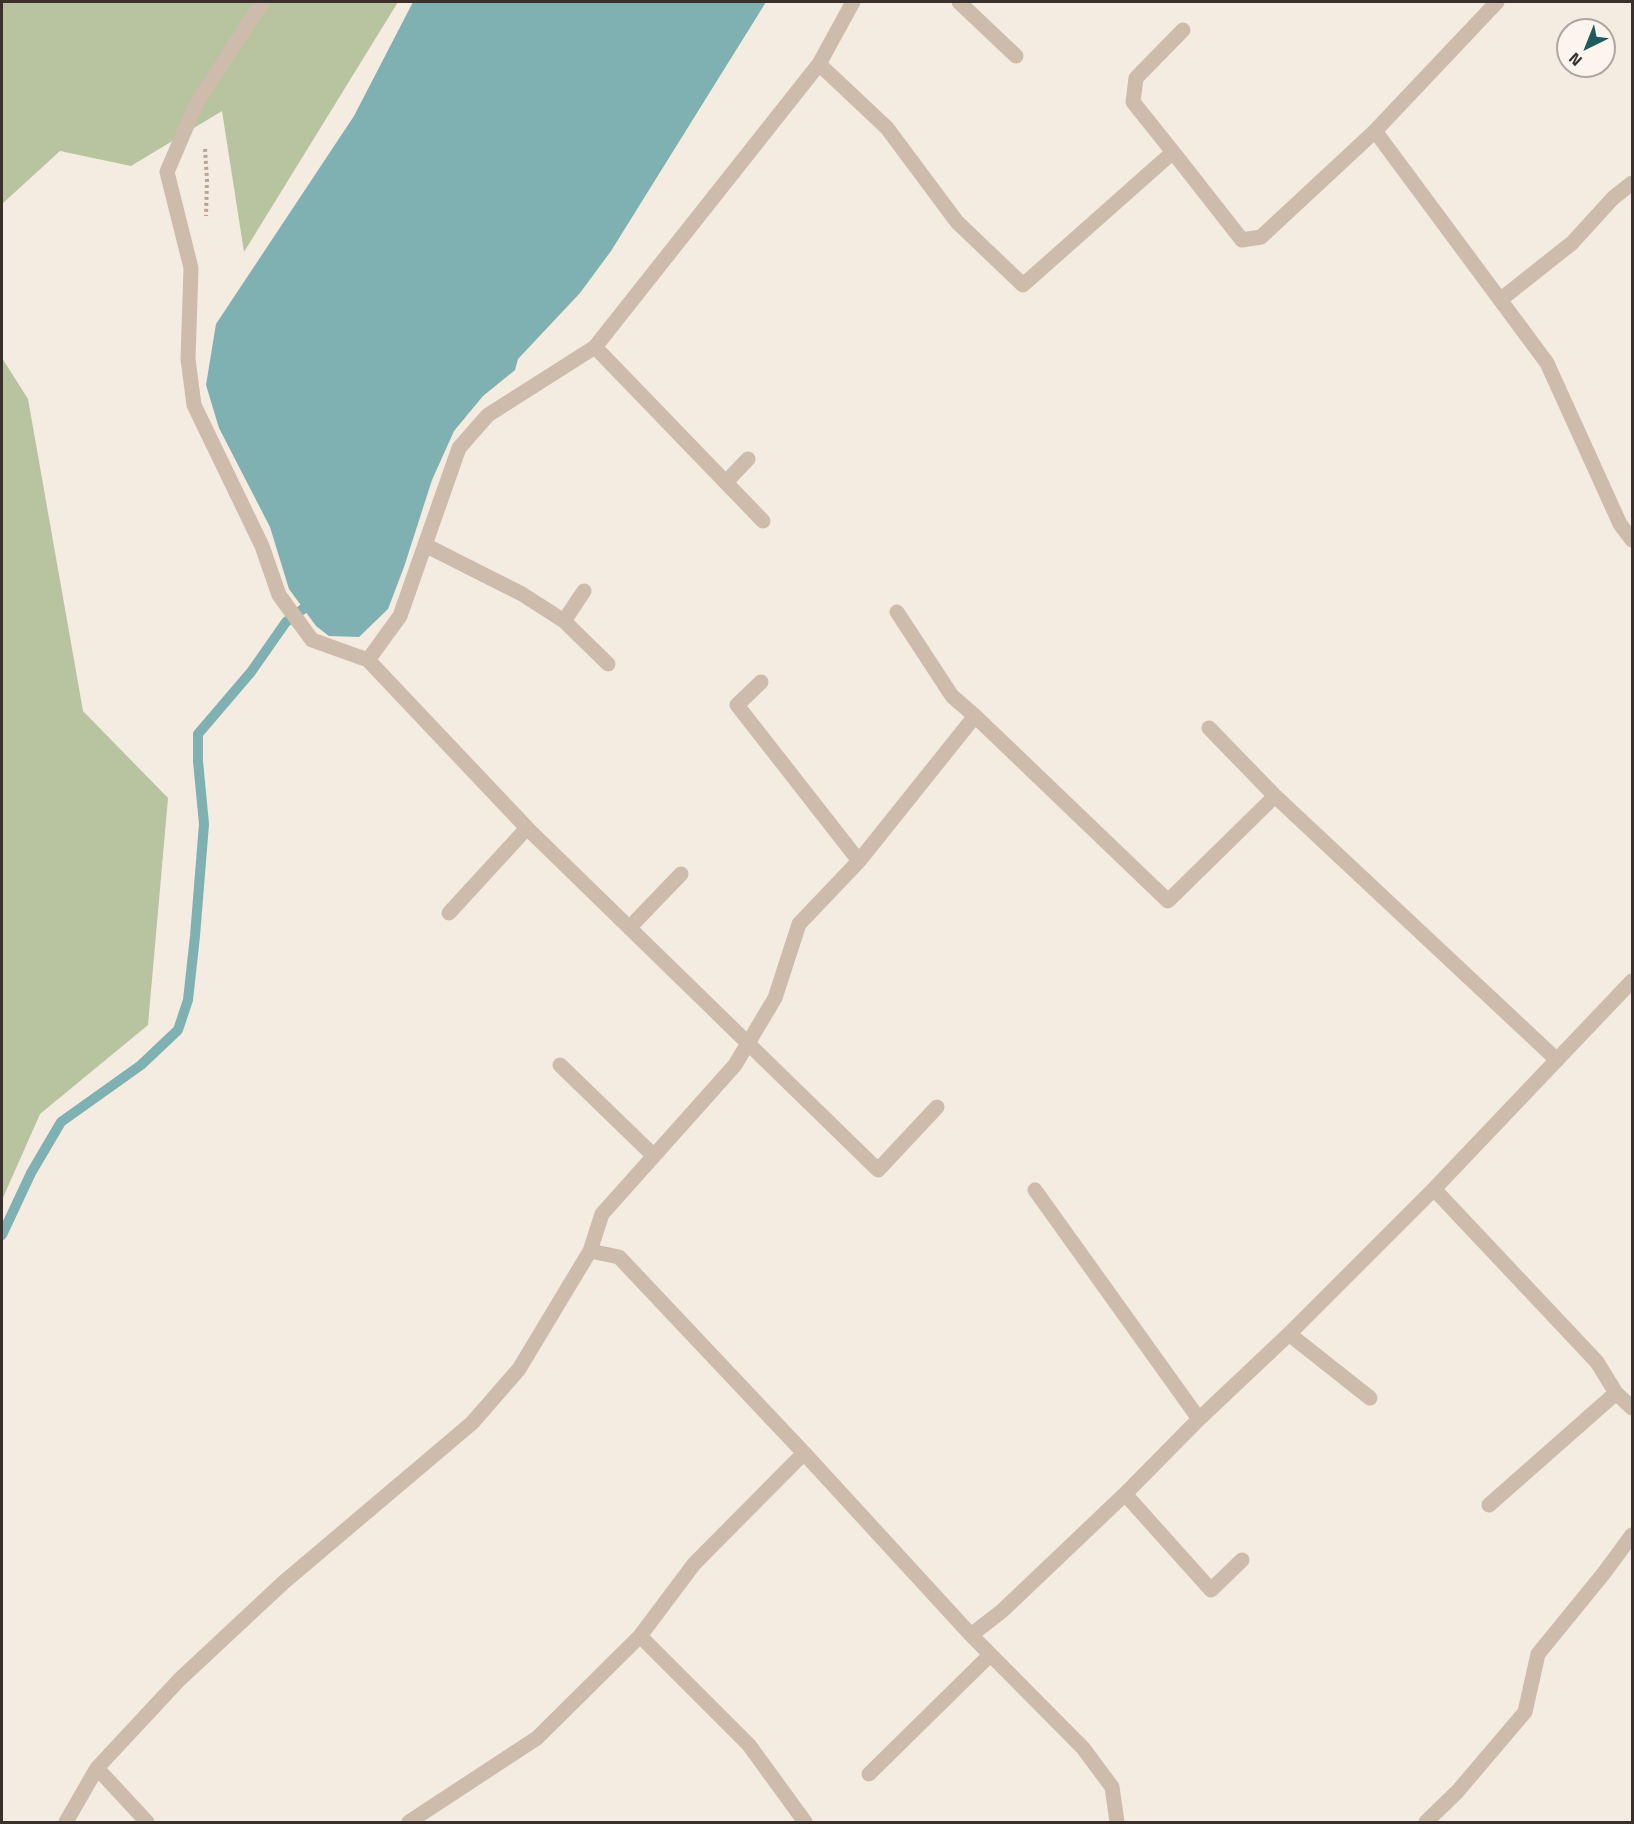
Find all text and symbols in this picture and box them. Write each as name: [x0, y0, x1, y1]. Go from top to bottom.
north arrow: [1556, 18, 1616, 78]
text: N: [1563, 47, 1587, 72]

